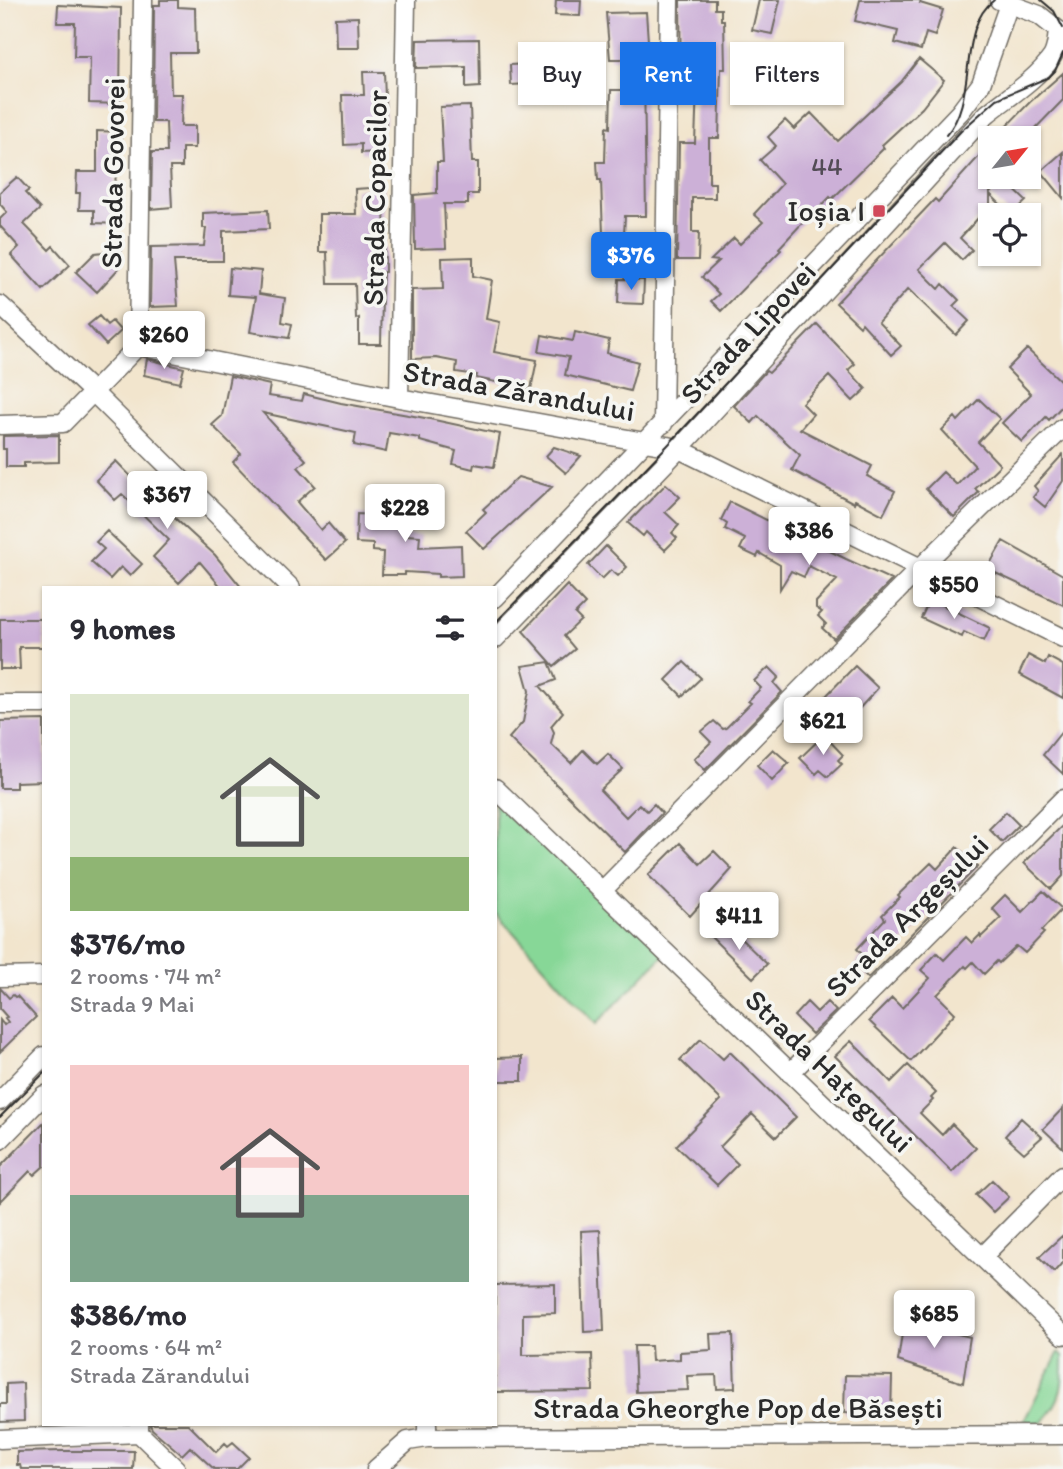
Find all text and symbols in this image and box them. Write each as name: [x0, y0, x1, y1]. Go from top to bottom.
chip: Buy: [518, 42, 606, 105]
chip: Rent: [620, 42, 716, 105]
chip: Filters: [730, 42, 844, 105]
street label: Strada Govorei: [92, 77, 133, 269]
street label: Strada Copacilor: [354, 90, 395, 306]
north arrow: [978, 126, 1041, 189]
map controls: [978, 126, 1041, 266]
house number: 44: [811, 150, 843, 182]
place label: Ioșia I: [787, 192, 865, 229]
marker: Ioșia I: [871, 203, 887, 219]
button: locate: [978, 203, 1041, 266]
pin: $376: [590, 232, 672, 292]
text: $376: [607, 241, 655, 269]
street label: Strada Lipovei: [672, 253, 823, 412]
pin: $260: [123, 312, 205, 371]
text: $260: [139, 320, 189, 348]
street label: Strada Zărandului: [400, 352, 638, 429]
pin: $367: [126, 472, 208, 531]
text: $367: [143, 480, 191, 508]
pin: $228: [364, 484, 446, 544]
text: $228: [381, 493, 429, 521]
pin: $386: [768, 508, 850, 567]
text: $386: [785, 516, 833, 544]
pin: $550: [913, 562, 995, 621]
text: $550: [929, 570, 979, 598]
icon: filters: [431, 609, 469, 647]
text: 9 homes: [70, 610, 176, 647]
pin: $621: [782, 698, 864, 757]
text: $621: [800, 706, 846, 734]
icon: home: [207, 739, 333, 865]
street label: Strada Argeșului: [817, 826, 996, 1005]
pin: $411: [698, 892, 780, 952]
text: $411: [716, 901, 762, 929]
text: $376/mo: [70, 925, 185, 962]
text: 2 rooms · 74 m²: [70, 962, 222, 990]
street label: Strada Hațegului: [738, 981, 921, 1160]
text: Strada 9 Mai: [70, 990, 194, 1018]
icon: home: [207, 1110, 333, 1236]
pin: $685: [893, 1290, 975, 1350]
text: $386/mo: [70, 1296, 187, 1333]
text: $685: [910, 1299, 958, 1327]
text: 2 rooms · 64 m²: [70, 1333, 222, 1361]
text: Strada Zărandului: [70, 1361, 250, 1389]
street label: Strada Gheorghe Pop de Băsești: [533, 1389, 943, 1426]

